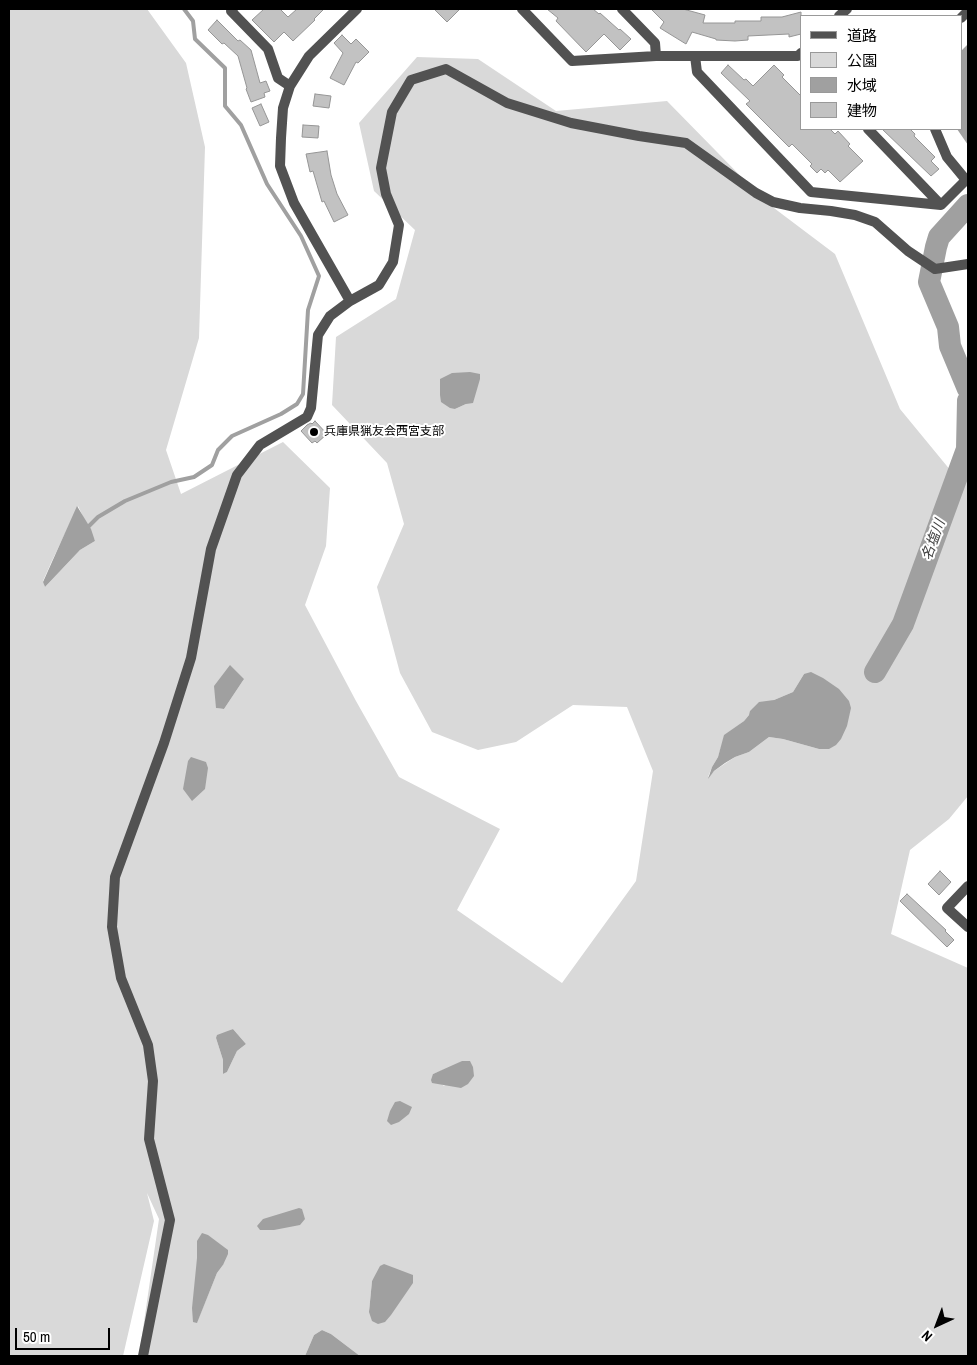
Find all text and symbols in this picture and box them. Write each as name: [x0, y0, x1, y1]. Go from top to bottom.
legend: [800, 15, 962, 130]
text: 道路: [847, 25, 877, 46]
text: 公園: [847, 50, 877, 71]
text: 水域: [847, 75, 877, 96]
text: 建物: [847, 100, 877, 121]
place label: 兵庫県猟友会西宮支部: [324, 425, 444, 439]
marker: 兵庫県猟友会西宮支部: [308, 426, 320, 438]
water label: 名塩川: [919, 517, 949, 563]
north arrow: [912, 1300, 962, 1350]
scale bar: [18, 1318, 112, 1350]
text: 50 m: [23, 1326, 50, 1347]
text: N: [918, 1327, 936, 1345]

